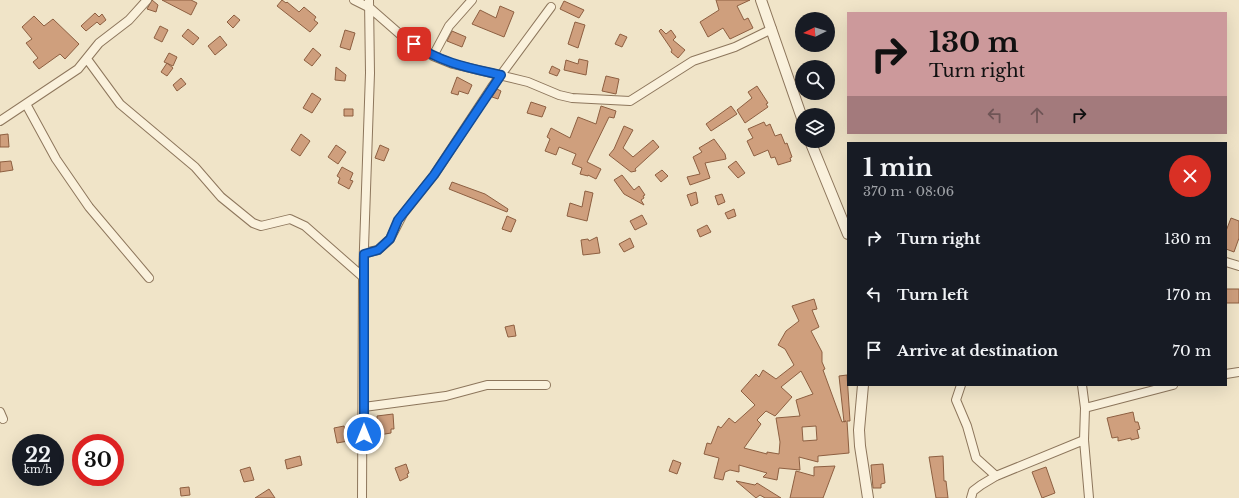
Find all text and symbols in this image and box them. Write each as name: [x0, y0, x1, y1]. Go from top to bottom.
north arrow: [795, 12, 835, 52]
map controls: [795, 12, 835, 148]
text: 130 m: [929, 25, 1019, 60]
pin: [397, 27, 431, 61]
icon: right: [863, 28, 915, 80]
icon: arrive: [403, 33, 425, 55]
button: search: [795, 60, 835, 100]
text: Turn right: [929, 60, 1025, 82]
icon: left: [984, 104, 1006, 126]
icon: ahead: [1026, 104, 1048, 126]
icon: right: [1068, 104, 1090, 126]
button: layers: [795, 108, 835, 148]
text: 1 min: [863, 153, 933, 182]
button: close: [1169, 155, 1211, 197]
text: 370 m · 08:06: [863, 183, 954, 200]
icon: right: [863, 227, 885, 249]
text: Turn right: [897, 229, 980, 248]
text: 130 m: [1164, 229, 1211, 248]
icon: left: [863, 283, 885, 305]
text: Turn left: [897, 285, 968, 304]
text: 170 m: [1166, 285, 1211, 304]
icon: arrive: [863, 339, 885, 361]
text: Arrive at destination: [897, 341, 1058, 360]
text: 70 m: [1172, 341, 1211, 360]
position arrow: [343, 413, 385, 455]
speed limit sign: 30: [72, 434, 124, 486]
text: 22: [25, 443, 51, 467]
text: km/h: [24, 463, 52, 476]

